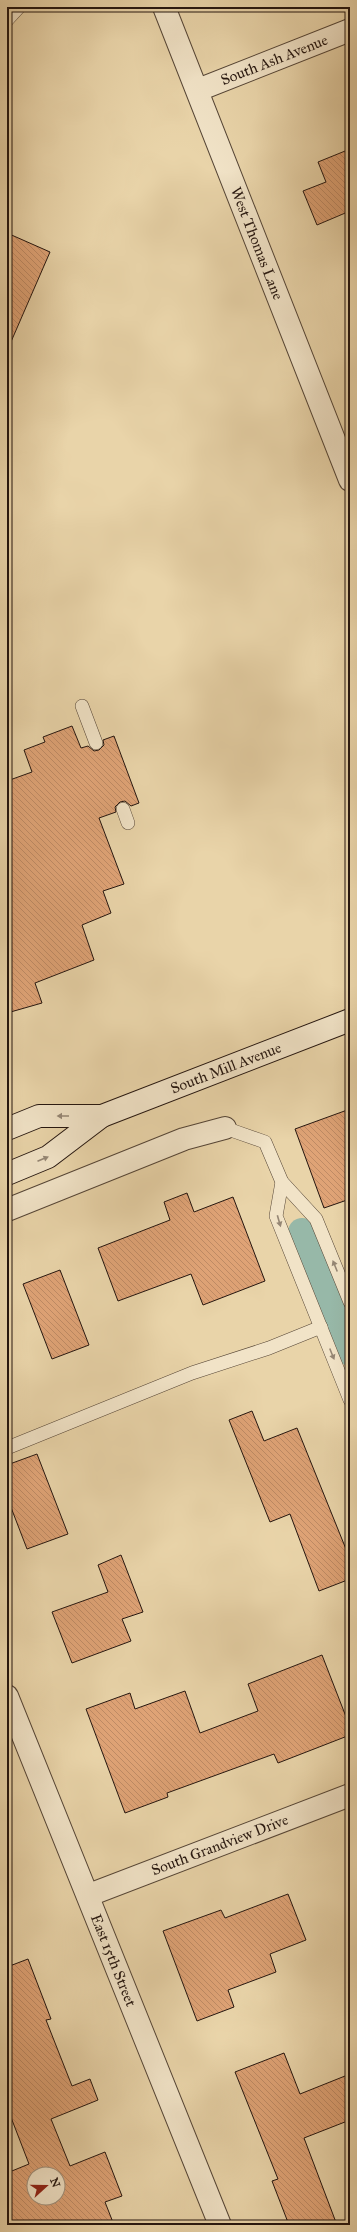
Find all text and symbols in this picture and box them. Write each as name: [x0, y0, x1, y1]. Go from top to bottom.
street label: South Ash Avenue: [218, 31, 330, 89]
street label: West Thomas Lane: [227, 184, 287, 302]
street label: South Mill Avenue: [168, 1039, 284, 1098]
one-way arrow: [56, 1113, 69, 1119]
one-way arrow: [38, 1156, 49, 1162]
one-way arrow: [276, 1215, 282, 1227]
one-way arrow: [332, 1260, 338, 1272]
one-way arrow: [329, 1349, 335, 1361]
street label: South Grandview Drive: [149, 1811, 291, 1879]
street label: East 15th Street: [87, 1912, 140, 2010]
north arrow: [26, 2166, 66, 2206]
text: N: [47, 2176, 63, 2190]

